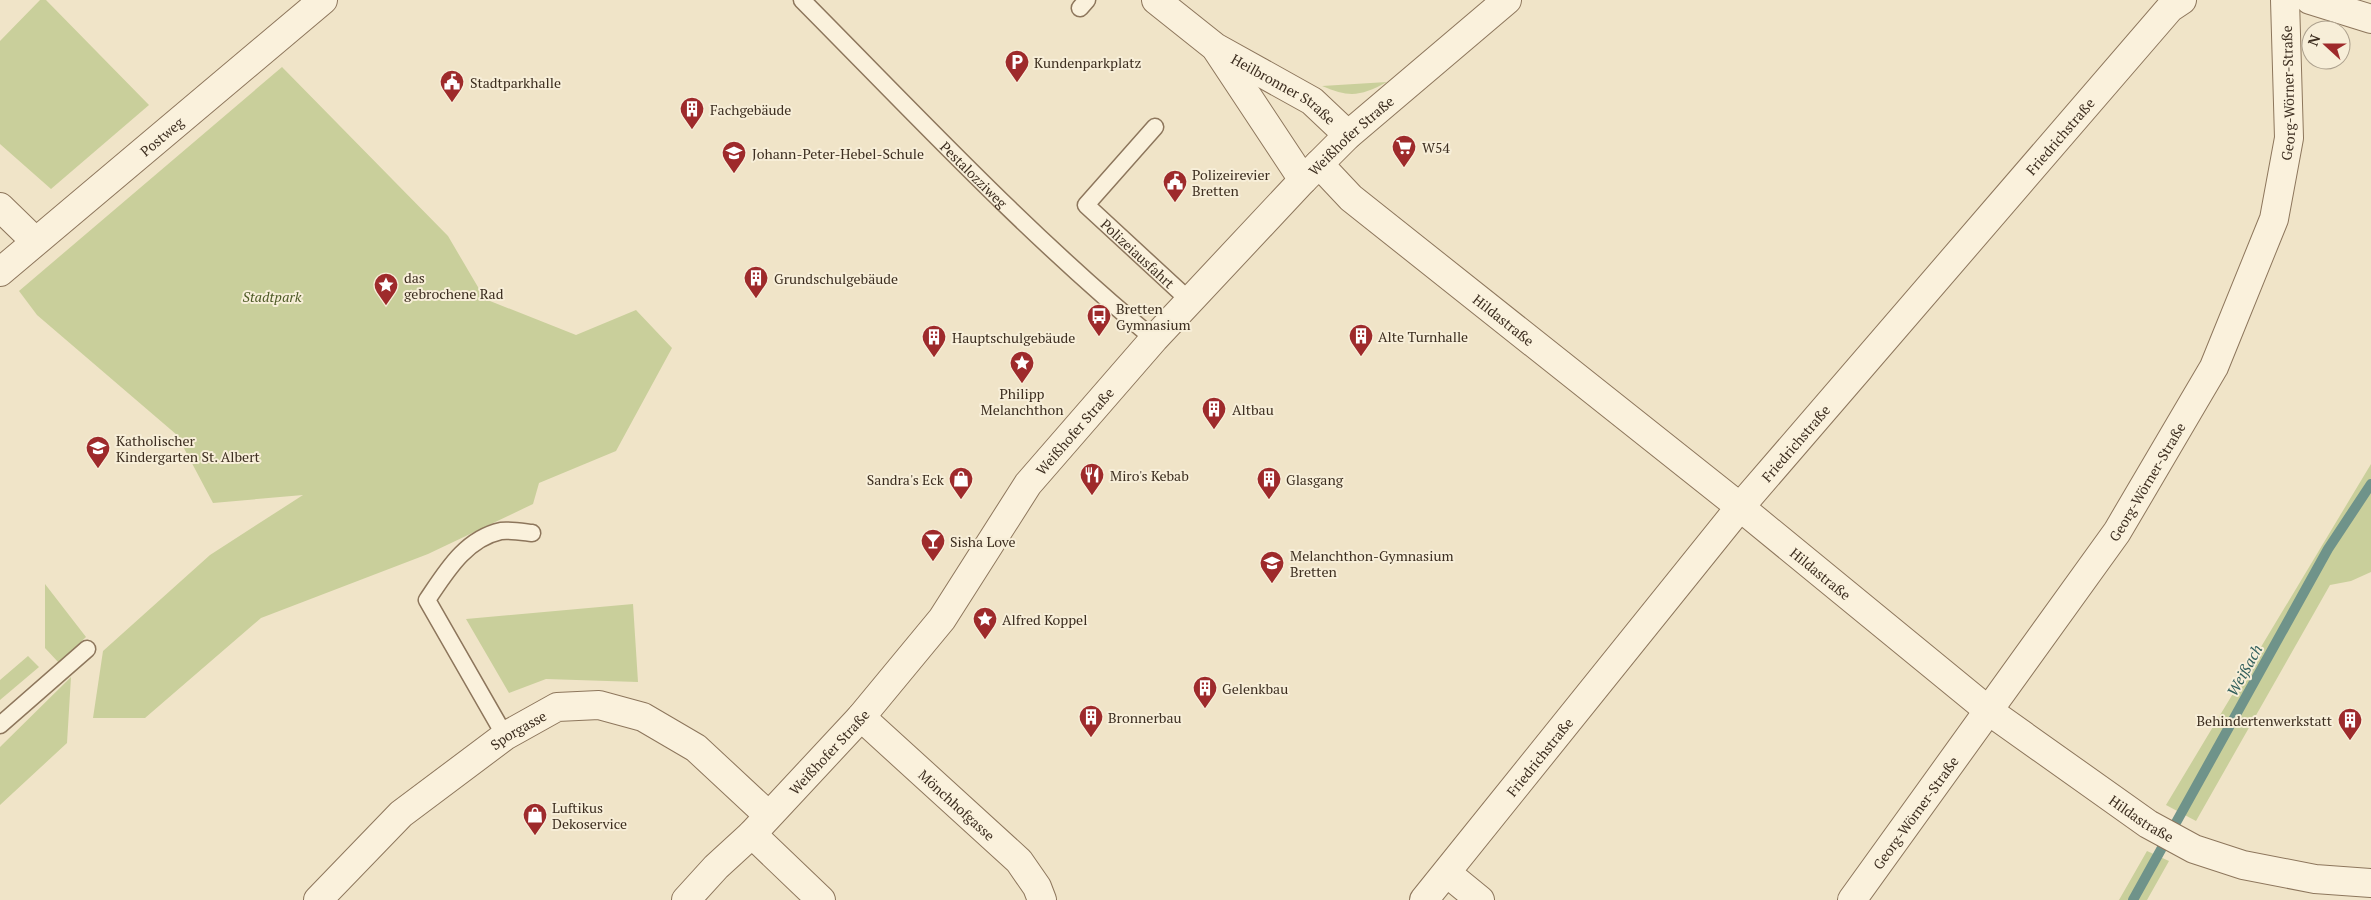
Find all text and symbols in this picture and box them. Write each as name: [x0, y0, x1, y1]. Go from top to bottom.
north arrow: [2301, 20, 2351, 70]
street label: Georg-Wörner-Straße: [2276, 25, 2299, 162]
text: N: [2303, 31, 2324, 49]
parking icon: Kundenparkplatz: [1004, 49, 1030, 83]
street label: Heilbronner Straße: [1228, 49, 1340, 128]
place label: Kundenparkplatz: [1034, 53, 1142, 72]
public building icon: Stadtparkhalle: [439, 69, 465, 103]
place label: Stadtparkhalle: [470, 73, 561, 92]
street label: Weißhofer Straße: [1304, 91, 1397, 179]
street label: Friedrichstraße: [2021, 93, 2098, 179]
building icon: Fachgebäude: [679, 96, 705, 130]
place label: Fachgebäude: [710, 100, 791, 119]
street label: Postweg: [136, 112, 188, 160]
supermarket icon: W54: [1391, 134, 1417, 168]
street label: Pestalozziweg: [937, 137, 1012, 212]
place label: W54: [1422, 138, 1451, 157]
school or university icon: Johann-Peter-Hebel-Schule: [721, 140, 747, 174]
place label: Johann-Peter-Hebel-Schule: [752, 144, 924, 163]
place label: Polizeirevier Bretten: [1192, 165, 1271, 200]
public building icon: Polizeirevier Bretten: [1162, 169, 1188, 203]
street label: Polizeiausfahrt: [1097, 214, 1180, 292]
building icon: Grundschulgebäude: [743, 265, 769, 299]
place label: das gebrochene Rad: [404, 268, 504, 303]
place label: Grundschulgebäude: [774, 269, 898, 288]
place icon: das gebrochene Rad: [373, 272, 399, 306]
park label: Stadtpark: [243, 287, 302, 306]
street label: Hildastraße: [1469, 289, 1539, 350]
place label: Bretten Gymnasium: [1116, 299, 1191, 334]
bus stop icon: Bretten Gymnasium: [1086, 303, 1112, 337]
building icon: Alte Turnhalle: [1348, 323, 1374, 357]
building icon: Hauptschulgebäude: [921, 324, 947, 358]
place label: Alte Turnhalle: [1378, 327, 1468, 346]
place label: Hauptschulgebäude: [952, 328, 1075, 347]
place icon: Philipp Melanchthon: [1009, 350, 1035, 384]
street label: Weißhofer Straße: [1031, 383, 1117, 479]
place label: Philipp Melanchthon: [981, 384, 1064, 419]
building icon: Altbau: [1201, 396, 1227, 430]
place label: Altbau: [1232, 400, 1274, 419]
street label: Friedrichstraße: [1757, 400, 1834, 485]
street label: Georg-Wörner-Straße: [2104, 418, 2189, 545]
place label: Katholischer Kindergarten St. Albert: [116, 431, 261, 466]
school or university icon: Katholischer Kindergarten St. Albert: [85, 435, 111, 469]
restaurant icon: Miro's Kebab: [1079, 462, 1105, 496]
shop icon: Sandra's Eck: [948, 466, 974, 500]
place label: Miro's Kebab: [1110, 466, 1189, 485]
building icon: Glasgang: [1256, 466, 1282, 500]
place label: Sandra's Eck: [867, 470, 945, 489]
place label: Glasgang: [1286, 470, 1344, 489]
bar icon: Sisha Love: [920, 528, 946, 562]
place label: Sisha Love: [950, 532, 1016, 551]
street label: Hildastraße: [1787, 543, 1855, 604]
place label: Melanchthon-Gymnasium Bretten: [1290, 546, 1454, 581]
school or university icon: Melanchthon-Gymnasium Bretten: [1259, 550, 1285, 584]
place icon: Alfred Koppel: [972, 606, 998, 640]
place label: Alfred Koppel: [1002, 610, 1087, 629]
water label: Weißach: [2222, 641, 2266, 699]
building icon: Gelenkbau: [1192, 675, 1218, 709]
place label: Gelenkbau: [1222, 679, 1288, 698]
building icon: Bronnerbau: [1078, 704, 1104, 738]
street label: Sporgasse: [486, 705, 549, 754]
street label: Weißhofer Straße: [784, 705, 873, 798]
building icon: Behindertenwerkstatt: [2337, 707, 2363, 741]
place label: Bronnerbau: [1108, 708, 1182, 727]
place label: Behindertenwerkstatt: [2196, 711, 2333, 730]
street label: Friedrichstraße: [1502, 713, 1577, 800]
street label: Georg-Wörner-Straße: [1868, 752, 1962, 873]
street label: Mönchhofgasse: [915, 765, 999, 844]
street label: Hildastraße: [2106, 790, 2177, 846]
place label: Luftikus Dekoservice: [552, 798, 627, 833]
shop icon: Luftikus Dekoservice: [522, 802, 548, 836]

